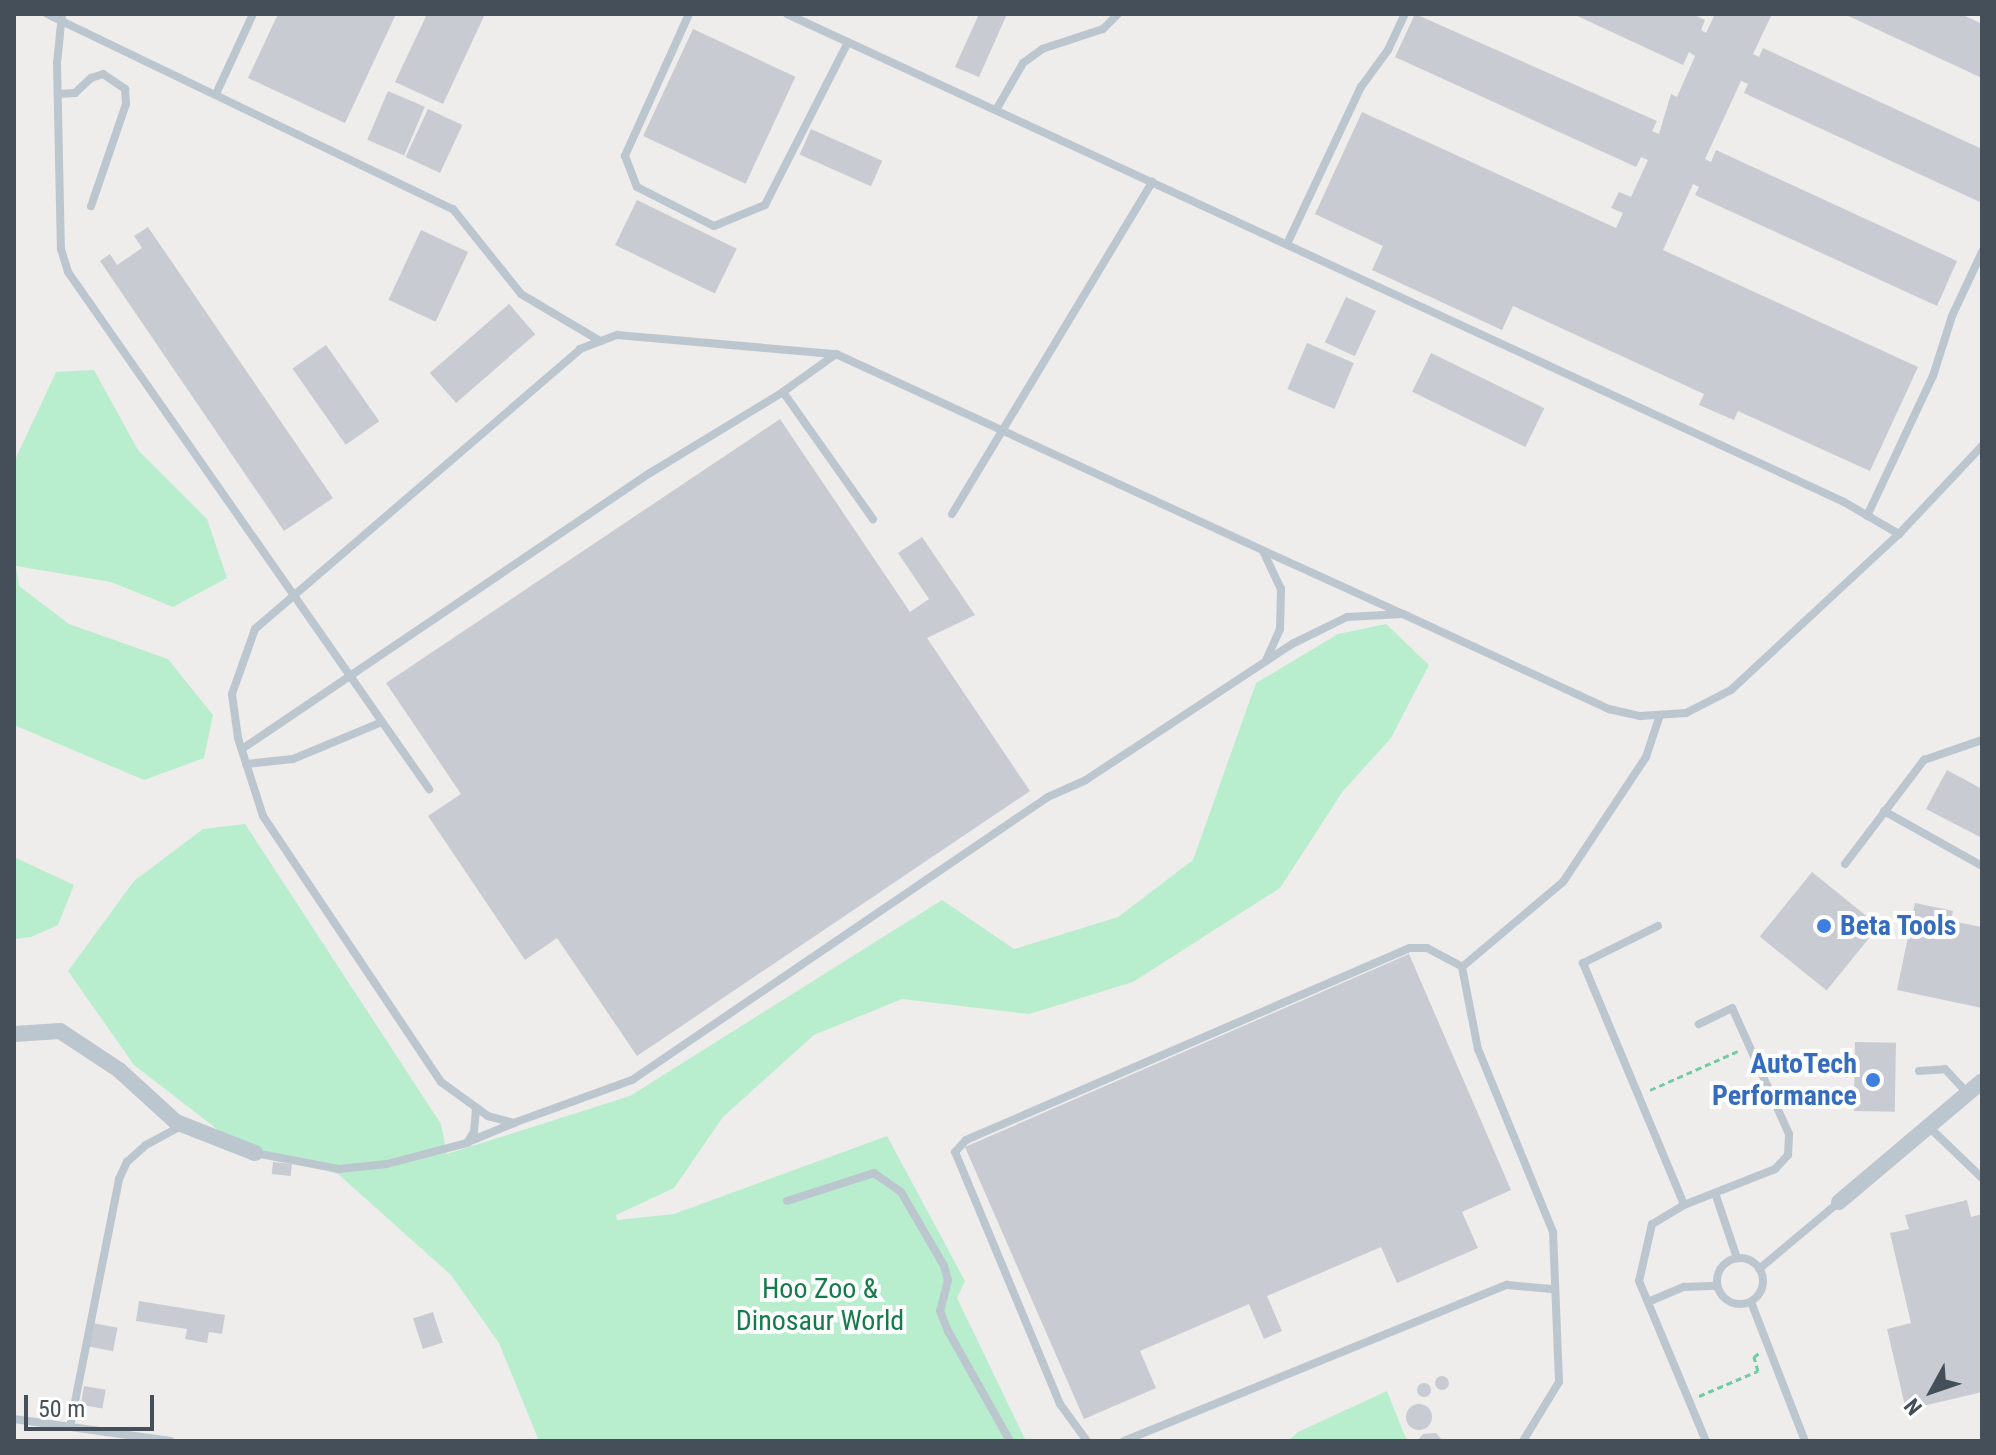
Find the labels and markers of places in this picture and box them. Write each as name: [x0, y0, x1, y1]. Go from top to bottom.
place label: Beta Tools: [1840, 909, 1957, 943]
marker: Beta Tools: [1815, 917, 1833, 935]
place label: AutoTech Performance: [1712, 1047, 1857, 1113]
marker: AutoTech Performance: [1864, 1071, 1882, 1089]

